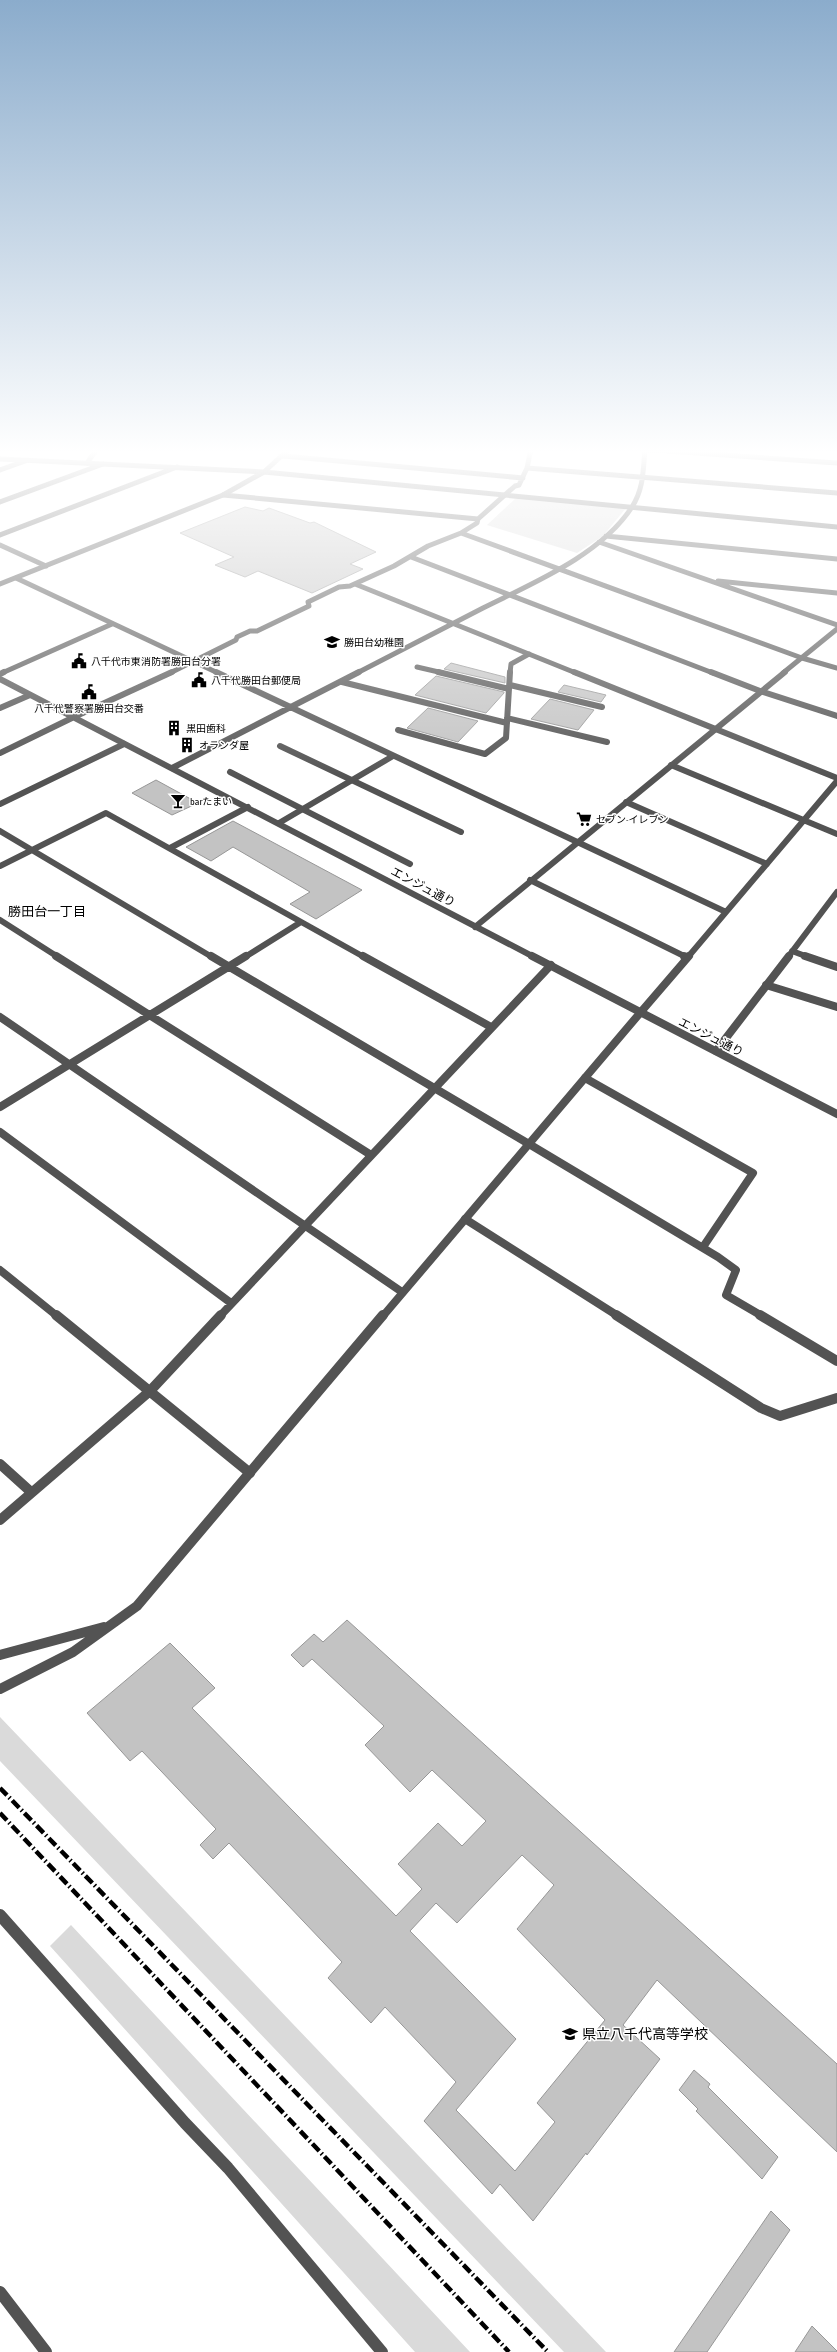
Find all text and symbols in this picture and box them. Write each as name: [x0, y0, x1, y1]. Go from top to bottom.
school or university icon: 勝田台幼稚園: [323, 633, 341, 651]
place label: 勝田台幼稚園: [344, 637, 404, 648]
public building icon: 八千代市東消防署勝田台分署: [70, 652, 88, 670]
place label: 八千代市東消防署勝田台分署: [91, 656, 221, 667]
public building icon: 八千代勝田台郵便局: [190, 671, 208, 689]
place label: 八千代勝田台郵便局: [211, 675, 301, 686]
public building icon: 八千代警察署勝田台交番: [80, 683, 98, 701]
place label: 八千代警察署勝田台交番: [34, 703, 144, 714]
building icon: 黒田歯科: [165, 719, 183, 737]
place label: 黒田歯科: [186, 723, 226, 734]
building icon: オランダ屋: [178, 736, 196, 754]
place label: オランダ屋: [199, 740, 249, 751]
bar icon: barたまい: [169, 792, 187, 810]
place label: barたまい: [190, 796, 232, 807]
supermarket icon: セブン-イレブン: [575, 810, 593, 828]
place label: セブン-イレブン: [596, 814, 669, 825]
street label: エンジュ通り: [388, 864, 458, 910]
district label: 勝田台一丁目: [8, 904, 86, 919]
street label: エンジュ通り: [676, 1015, 746, 1059]
school or university icon: 県立八千代高等学校: [561, 2025, 579, 2043]
place label: 県立八千代高等学校: [582, 2026, 708, 2042]

